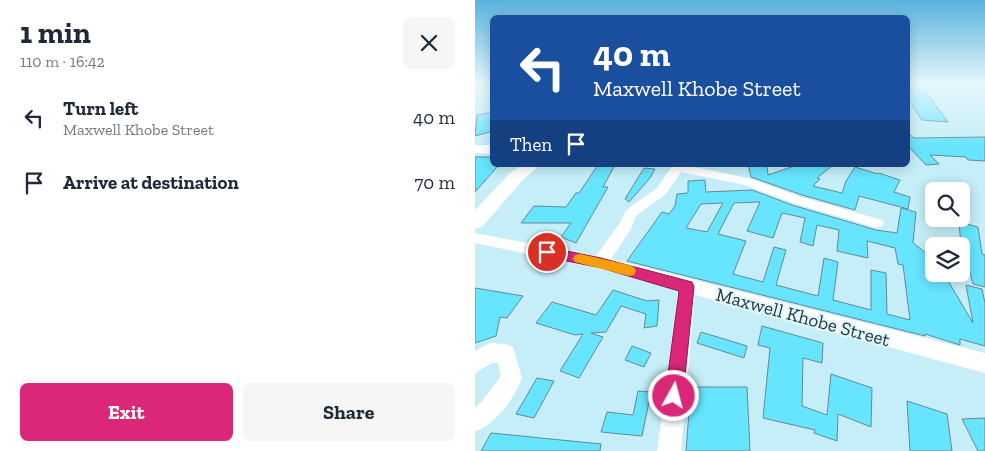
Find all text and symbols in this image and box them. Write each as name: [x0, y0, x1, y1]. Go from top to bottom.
text: 1 min: [20, 15, 91, 51]
button: close: [403, 17, 455, 69]
text: 40 m: [593, 33, 670, 75]
icon: left: [510, 35, 575, 100]
text: 110 m · 16:42: [20, 52, 105, 71]
text: Maxwell Khobe Street: [593, 75, 801, 102]
text: Turn left: [63, 97, 138, 120]
icon: left: [20, 104, 48, 132]
text: 40 m: [413, 106, 455, 129]
text: Maxwell Khobe Street: [63, 120, 214, 139]
icon: arrive: [562, 130, 590, 158]
text: Then: [510, 133, 552, 156]
icon: arrive: [20, 169, 48, 197]
text: Arrive at destination: [63, 171, 239, 194]
text: 70 m: [414, 171, 455, 194]
map controls: [925, 182, 970, 282]
button: search: [925, 182, 970, 227]
pin: [526, 231, 568, 273]
button: layers: [925, 237, 970, 282]
icon: arrive: [533, 238, 561, 266]
street label: Maxwell Khobe Street: [713, 283, 893, 351]
position arrow: [647, 369, 699, 421]
button: Exit: [20, 383, 233, 441]
button: Share: [243, 383, 455, 441]

